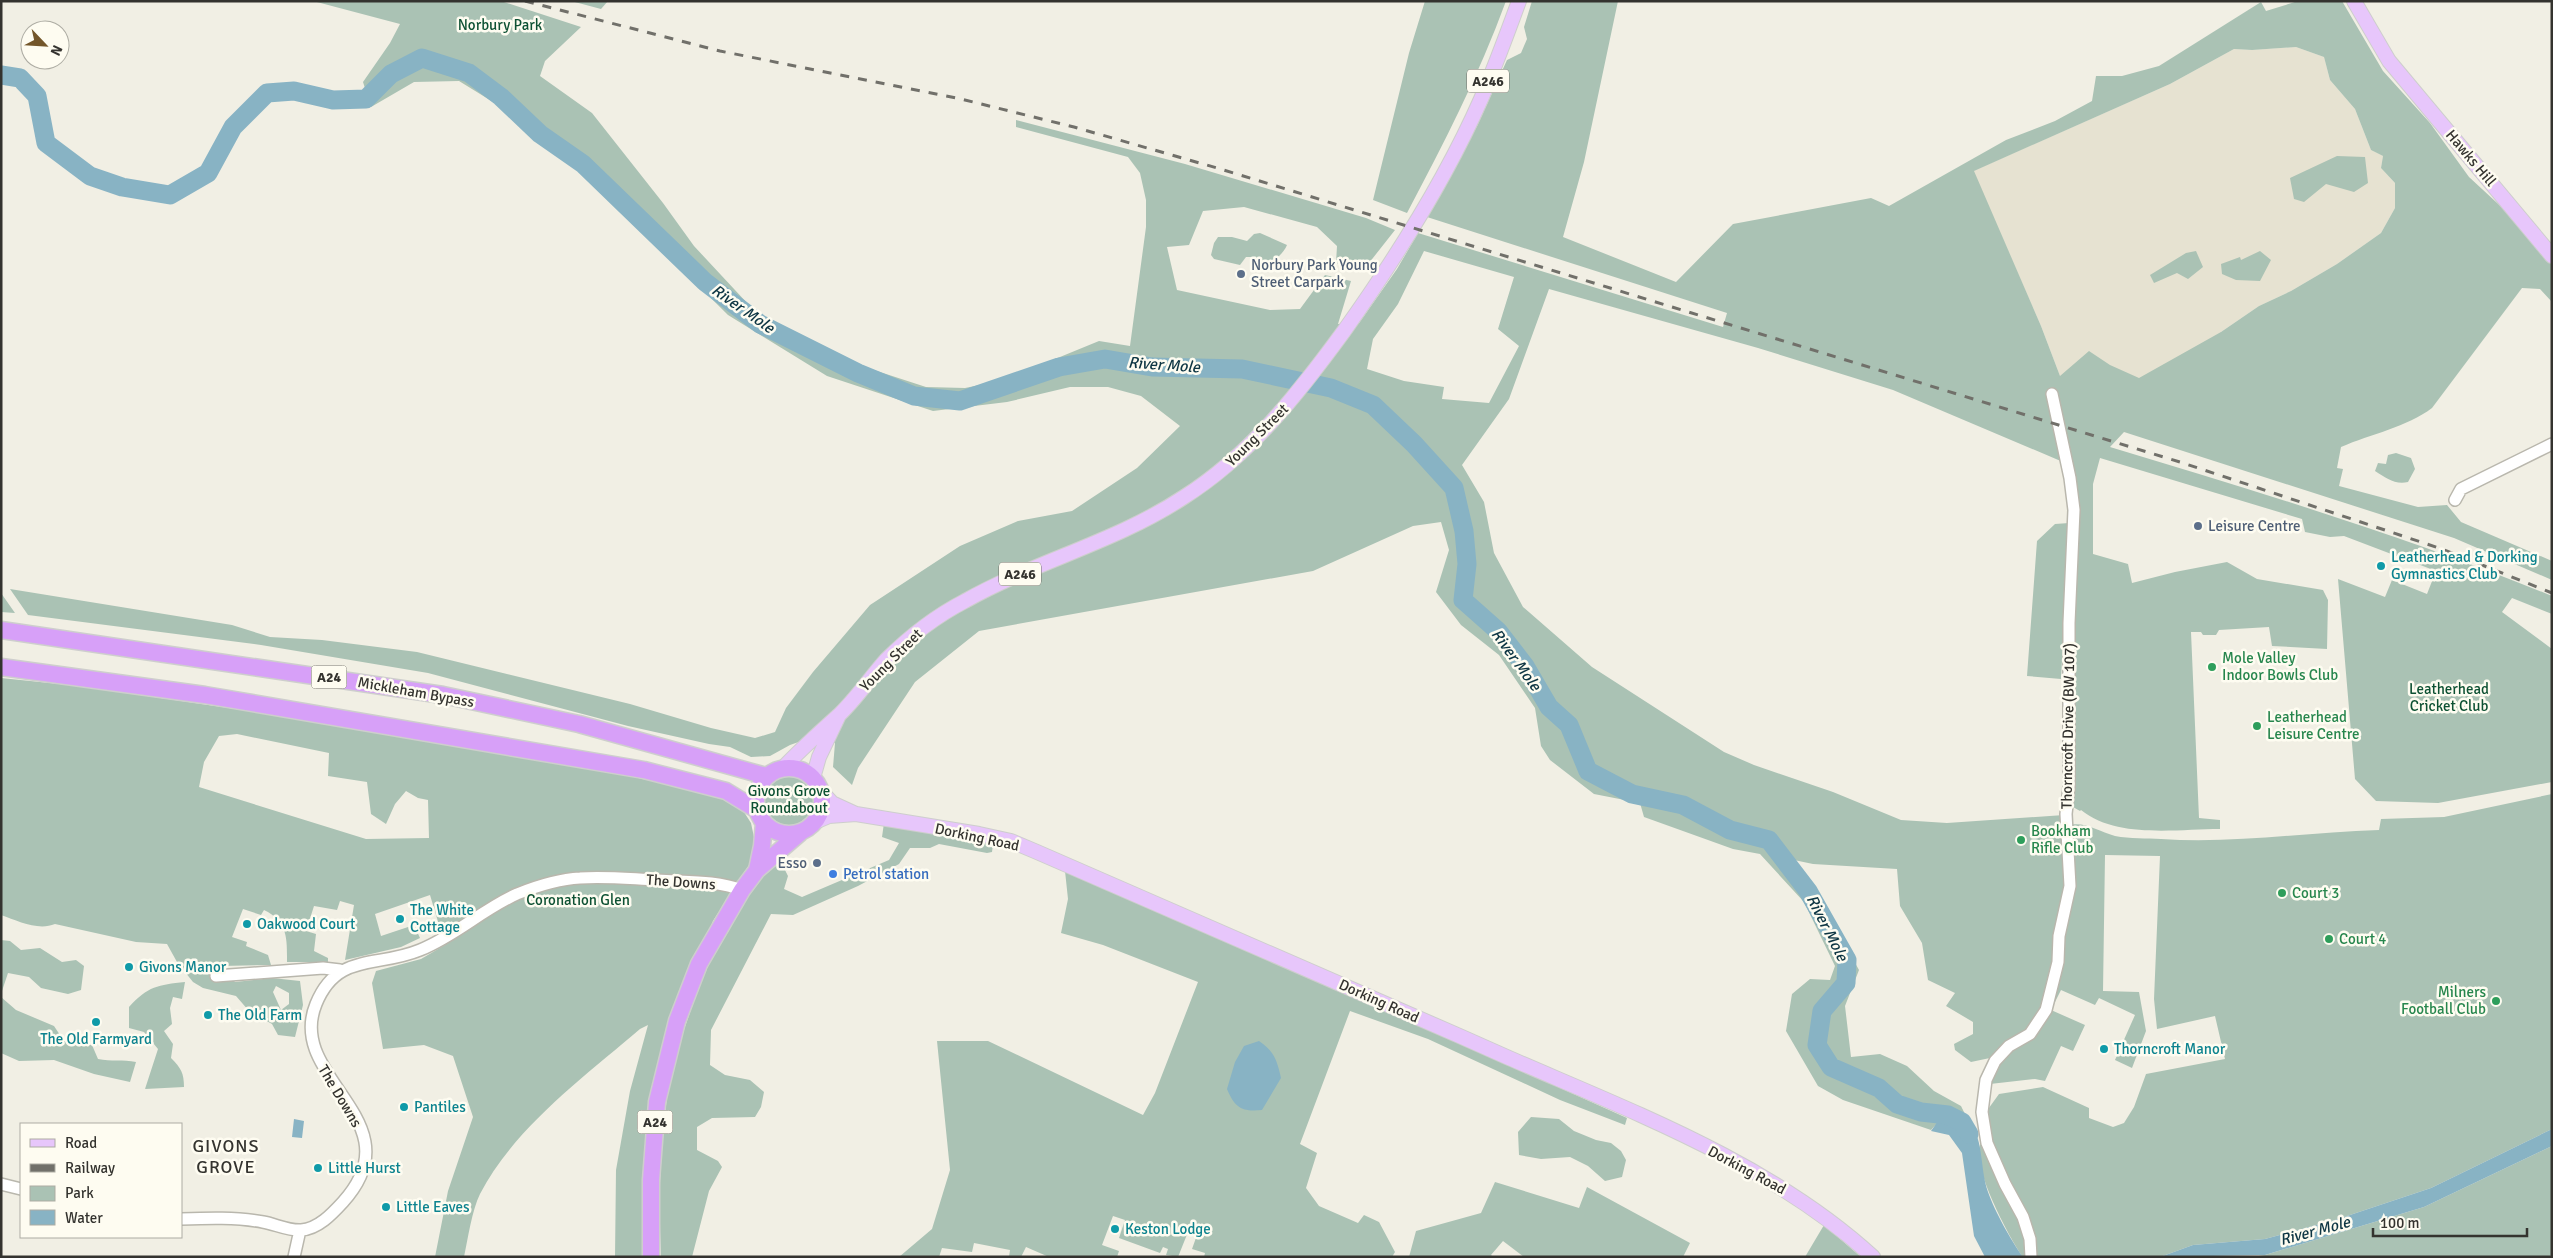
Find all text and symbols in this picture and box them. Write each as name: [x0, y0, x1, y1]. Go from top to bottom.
park label: Norbury Park: [458, 16, 543, 34]
north arrow: [20, 20, 70, 70]
text: N: [47, 42, 66, 58]
road number: A246: [1467, 70, 1509, 92]
street label: Hawks Hill: [2442, 126, 2500, 190]
place label: Norbury Park Young Street Carpark: [1251, 256, 1378, 291]
marker: Norbury Park Young Street Carpark: [1235, 268, 1247, 280]
water label: River Mole: [708, 280, 779, 338]
water label: River Mole: [1127, 353, 1202, 378]
street label: Young Street: [1222, 400, 1292, 470]
place label: Leisure Centre: [2208, 517, 2300, 535]
marker: Leisure Centre: [2192, 520, 2204, 532]
place label: Leatherhead & Dorking Gymnastics Club: [2391, 548, 2538, 583]
marker: Leatherhead & Dorking Gymnastics Club: [2375, 560, 2387, 572]
road number: A246: [999, 562, 1041, 586]
street label: Young Street: [856, 625, 926, 695]
water label: River Mole: [1487, 625, 1546, 696]
street label: Thorncroft Drive (BW 107): [2058, 643, 2078, 809]
place label: Mole Valley Indoor Bowls Club: [2222, 649, 2338, 684]
marker: Mole Valley Indoor Bowls Club: [2206, 661, 2218, 673]
road number: A24: [312, 666, 346, 689]
street label: Mickleham Bypass: [356, 673, 476, 711]
park label: Leatherhead Cricket Club: [2409, 680, 2489, 715]
place label: Leatherhead Leisure Centre: [2267, 708, 2359, 743]
marker: Leatherhead Leisure Centre: [2251, 720, 2263, 732]
park label: Givons Grove Roundabout: [748, 782, 830, 817]
street label: Dorking Road: [933, 819, 1021, 855]
place label: Bookham Rifle Club: [2031, 822, 2093, 857]
marker: Bookham Rifle Club: [2015, 834, 2027, 846]
place label: Esso: [778, 854, 807, 872]
marker: Esso: [811, 857, 823, 869]
place label: Petrol station: [843, 865, 929, 883]
marker: Petrol station: [827, 868, 839, 880]
street label: The Downs: [646, 871, 717, 893]
place label: Court 3: [2292, 884, 2339, 902]
marker: Court 3: [2276, 887, 2288, 899]
park label: Coronation Glen: [526, 891, 630, 909]
water label: River Mole: [1802, 891, 1853, 966]
place label: The White Cottage: [410, 901, 474, 936]
marker: The White Cottage: [394, 913, 406, 925]
place label: Oakwood Court: [257, 915, 355, 933]
marker: Oakwood Court: [241, 918, 253, 930]
place label: Court 4: [2339, 930, 2386, 948]
marker: Court 4: [2323, 933, 2335, 945]
place label: Givons Manor: [139, 958, 227, 976]
marker: Givons Manor: [123, 961, 135, 973]
street label: Dorking Road: [1336, 975, 1422, 1027]
place label: Milners Football Club: [2401, 983, 2486, 1018]
marker: Milners Football Club: [2490, 995, 2502, 1007]
place label: The Old Farm: [218, 1006, 302, 1024]
marker: The Old Farm: [202, 1009, 214, 1021]
marker: The Old Farmyard: [90, 1016, 102, 1028]
place label: The Old Farmyard: [40, 1030, 152, 1048]
place label: Thorncroft Manor: [2114, 1040, 2226, 1058]
marker: Thorncroft Manor: [2098, 1043, 2110, 1055]
street label: The Downs: [314, 1062, 366, 1131]
place label: Pantiles: [414, 1098, 466, 1116]
marker: Pantiles: [398, 1101, 410, 1113]
road number: A24: [638, 1110, 672, 1134]
legend: [20, 1123, 182, 1238]
text: Road: [65, 1134, 97, 1152]
district label: GIVONS GROVE: [192, 1135, 260, 1178]
street label: Dorking Road: [1705, 1142, 1789, 1198]
text: Railway: [65, 1159, 115, 1177]
place label: Little Hurst: [328, 1159, 401, 1177]
marker: Little Hurst: [312, 1162, 324, 1174]
text: Park: [65, 1184, 94, 1202]
place label: Little Eaves: [396, 1198, 470, 1216]
marker: Little Eaves: [380, 1201, 392, 1213]
scale bar: [2373, 1206, 2527, 1238]
text: Water: [65, 1209, 103, 1227]
water label: River Mole: [2278, 1212, 2353, 1250]
text: 100 m: [2380, 1214, 2420, 1232]
place label: Keston Lodge: [1125, 1220, 1211, 1238]
marker: Keston Lodge: [1109, 1223, 1121, 1235]

